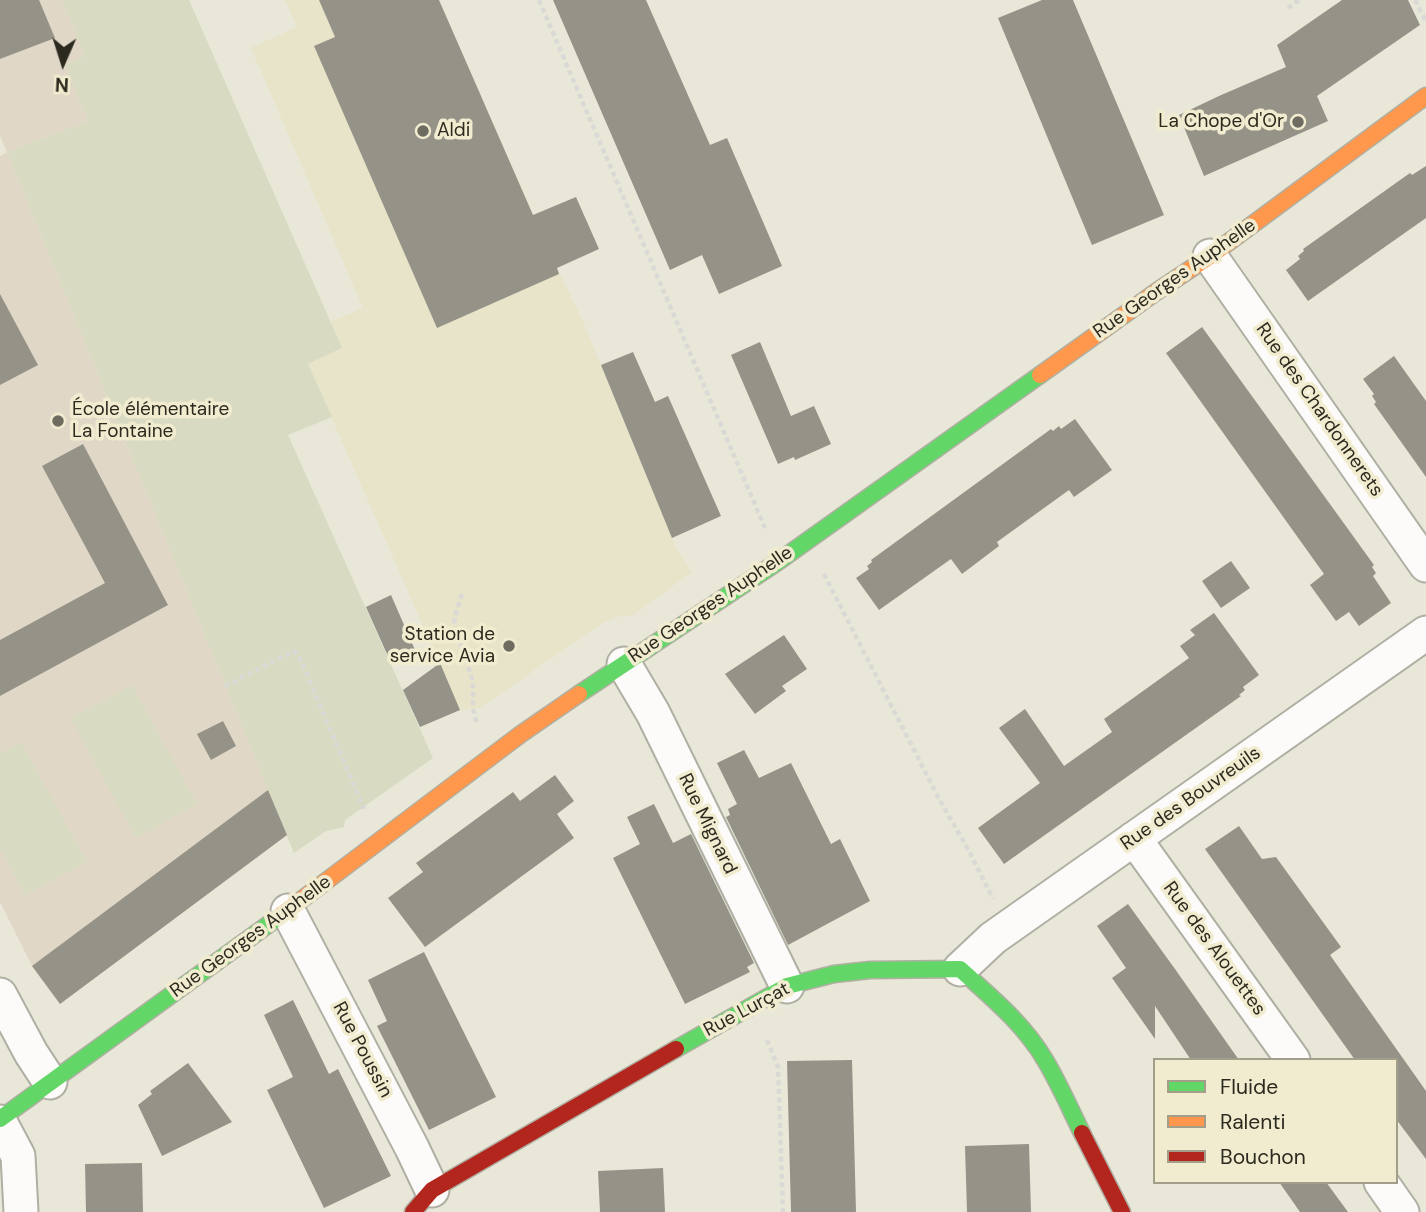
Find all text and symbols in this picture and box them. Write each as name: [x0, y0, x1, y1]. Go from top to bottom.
north arrow: [28, 28, 98, 98]
text: N: [54, 72, 69, 97]
place label: La Chope d'Or: [1158, 111, 1284, 133]
marker: La Chope d'Or: [1290, 114, 1306, 130]
place label: Aldi: [437, 120, 470, 142]
marker: Aldi: [415, 123, 431, 139]
street label: Rue Georges Auphelle: [1089, 214, 1261, 344]
street label: Rue des Chardonnerets: [1250, 319, 1388, 501]
place label: École élémentaire La Fontaine: [72, 399, 229, 443]
marker: École élémentaire La Fontaine: [50, 413, 66, 429]
street label: Rue Georges Auphelle: [625, 542, 797, 668]
place label: Station de service Avia: [390, 624, 495, 668]
marker: Station de service Avia: [501, 638, 517, 654]
street label: Rue des Bouvreuils: [1117, 742, 1265, 856]
street label: Rue Mignard: [673, 770, 741, 878]
street label: Rue Georges Auphelle: [166, 871, 336, 1003]
street label: Rue des Alouettes: [1158, 878, 1270, 1020]
street label: Rue Lurçat: [700, 978, 794, 1042]
street label: Rue Poussin: [327, 998, 397, 1102]
legend: [1153, 1058, 1398, 1184]
text: Fluide: [1220, 1073, 1278, 1101]
text: Ralenti: [1220, 1108, 1286, 1136]
text: Bouchon: [1220, 1143, 1306, 1171]

